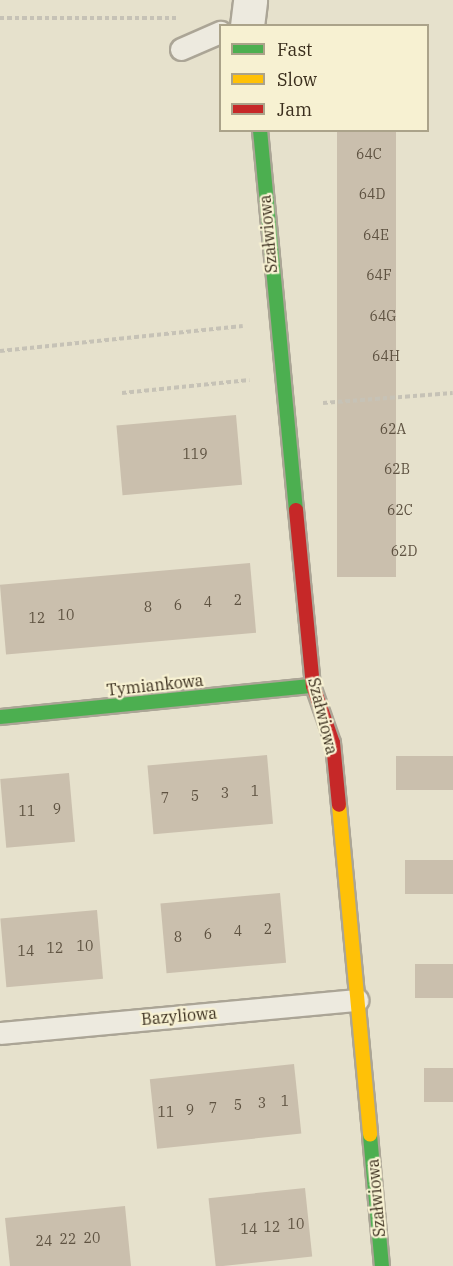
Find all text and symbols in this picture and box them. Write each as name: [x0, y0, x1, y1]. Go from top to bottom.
legend: [219, 24, 429, 132]
text: Fast: [277, 38, 312, 61]
text: Slow: [277, 68, 317, 91]
text: Jam: [277, 98, 312, 121]
house number: 64C: [356, 146, 382, 162]
house number: 64D: [359, 186, 385, 202]
street label: Szałwiowa: [255, 194, 281, 274]
house number: 64E: [363, 227, 389, 243]
house number: 64F: [366, 267, 392, 283]
house number: 64G: [370, 308, 396, 324]
house number: 64H: [372, 348, 400, 364]
house number: 62A: [380, 421, 406, 437]
house number: 119: [182, 446, 208, 462]
house number: 62B: [384, 461, 410, 477]
house number: 62C: [387, 502, 413, 518]
house number: 62D: [391, 543, 417, 559]
house number: 2: [234, 592, 242, 608]
house number: 4: [204, 594, 212, 610]
house number: 6: [174, 597, 182, 613]
house number: 8: [144, 599, 152, 615]
house number: 10: [58, 607, 74, 623]
house number: 12: [29, 610, 45, 626]
street label: Tymiankowa: [106, 670, 204, 700]
street label: Szałwiowa: [304, 676, 342, 756]
house number: 1: [251, 783, 259, 799]
house number: 3: [221, 785, 229, 801]
house number: 5: [191, 788, 199, 804]
house number: 7: [161, 790, 169, 806]
house number: 9: [53, 801, 61, 817]
house number: 11: [19, 803, 35, 819]
house number: 2: [264, 921, 272, 937]
house number: 4: [234, 923, 242, 939]
house number: 6: [204, 926, 212, 942]
house number: 8: [174, 929, 182, 945]
house number: 10: [77, 938, 93, 954]
house number: 12: [47, 940, 63, 956]
house number: 14: [18, 943, 34, 959]
street label: Bazyliowa: [140, 1003, 218, 1029]
house number: 1: [281, 1093, 289, 1109]
house number: 3: [258, 1095, 266, 1111]
house number: 5: [234, 1097, 242, 1113]
house number: 7: [209, 1100, 217, 1116]
house number: 9: [186, 1102, 194, 1118]
house number: 11: [158, 1104, 174, 1120]
street label: Szałwiowa: [363, 1158, 389, 1238]
house number: 10: [288, 1216, 304, 1232]
house number: 12: [264, 1219, 280, 1235]
house number: 14: [241, 1221, 257, 1237]
house number: 20: [84, 1230, 100, 1246]
house number: 22: [60, 1231, 76, 1247]
house number: 24: [36, 1233, 52, 1249]

